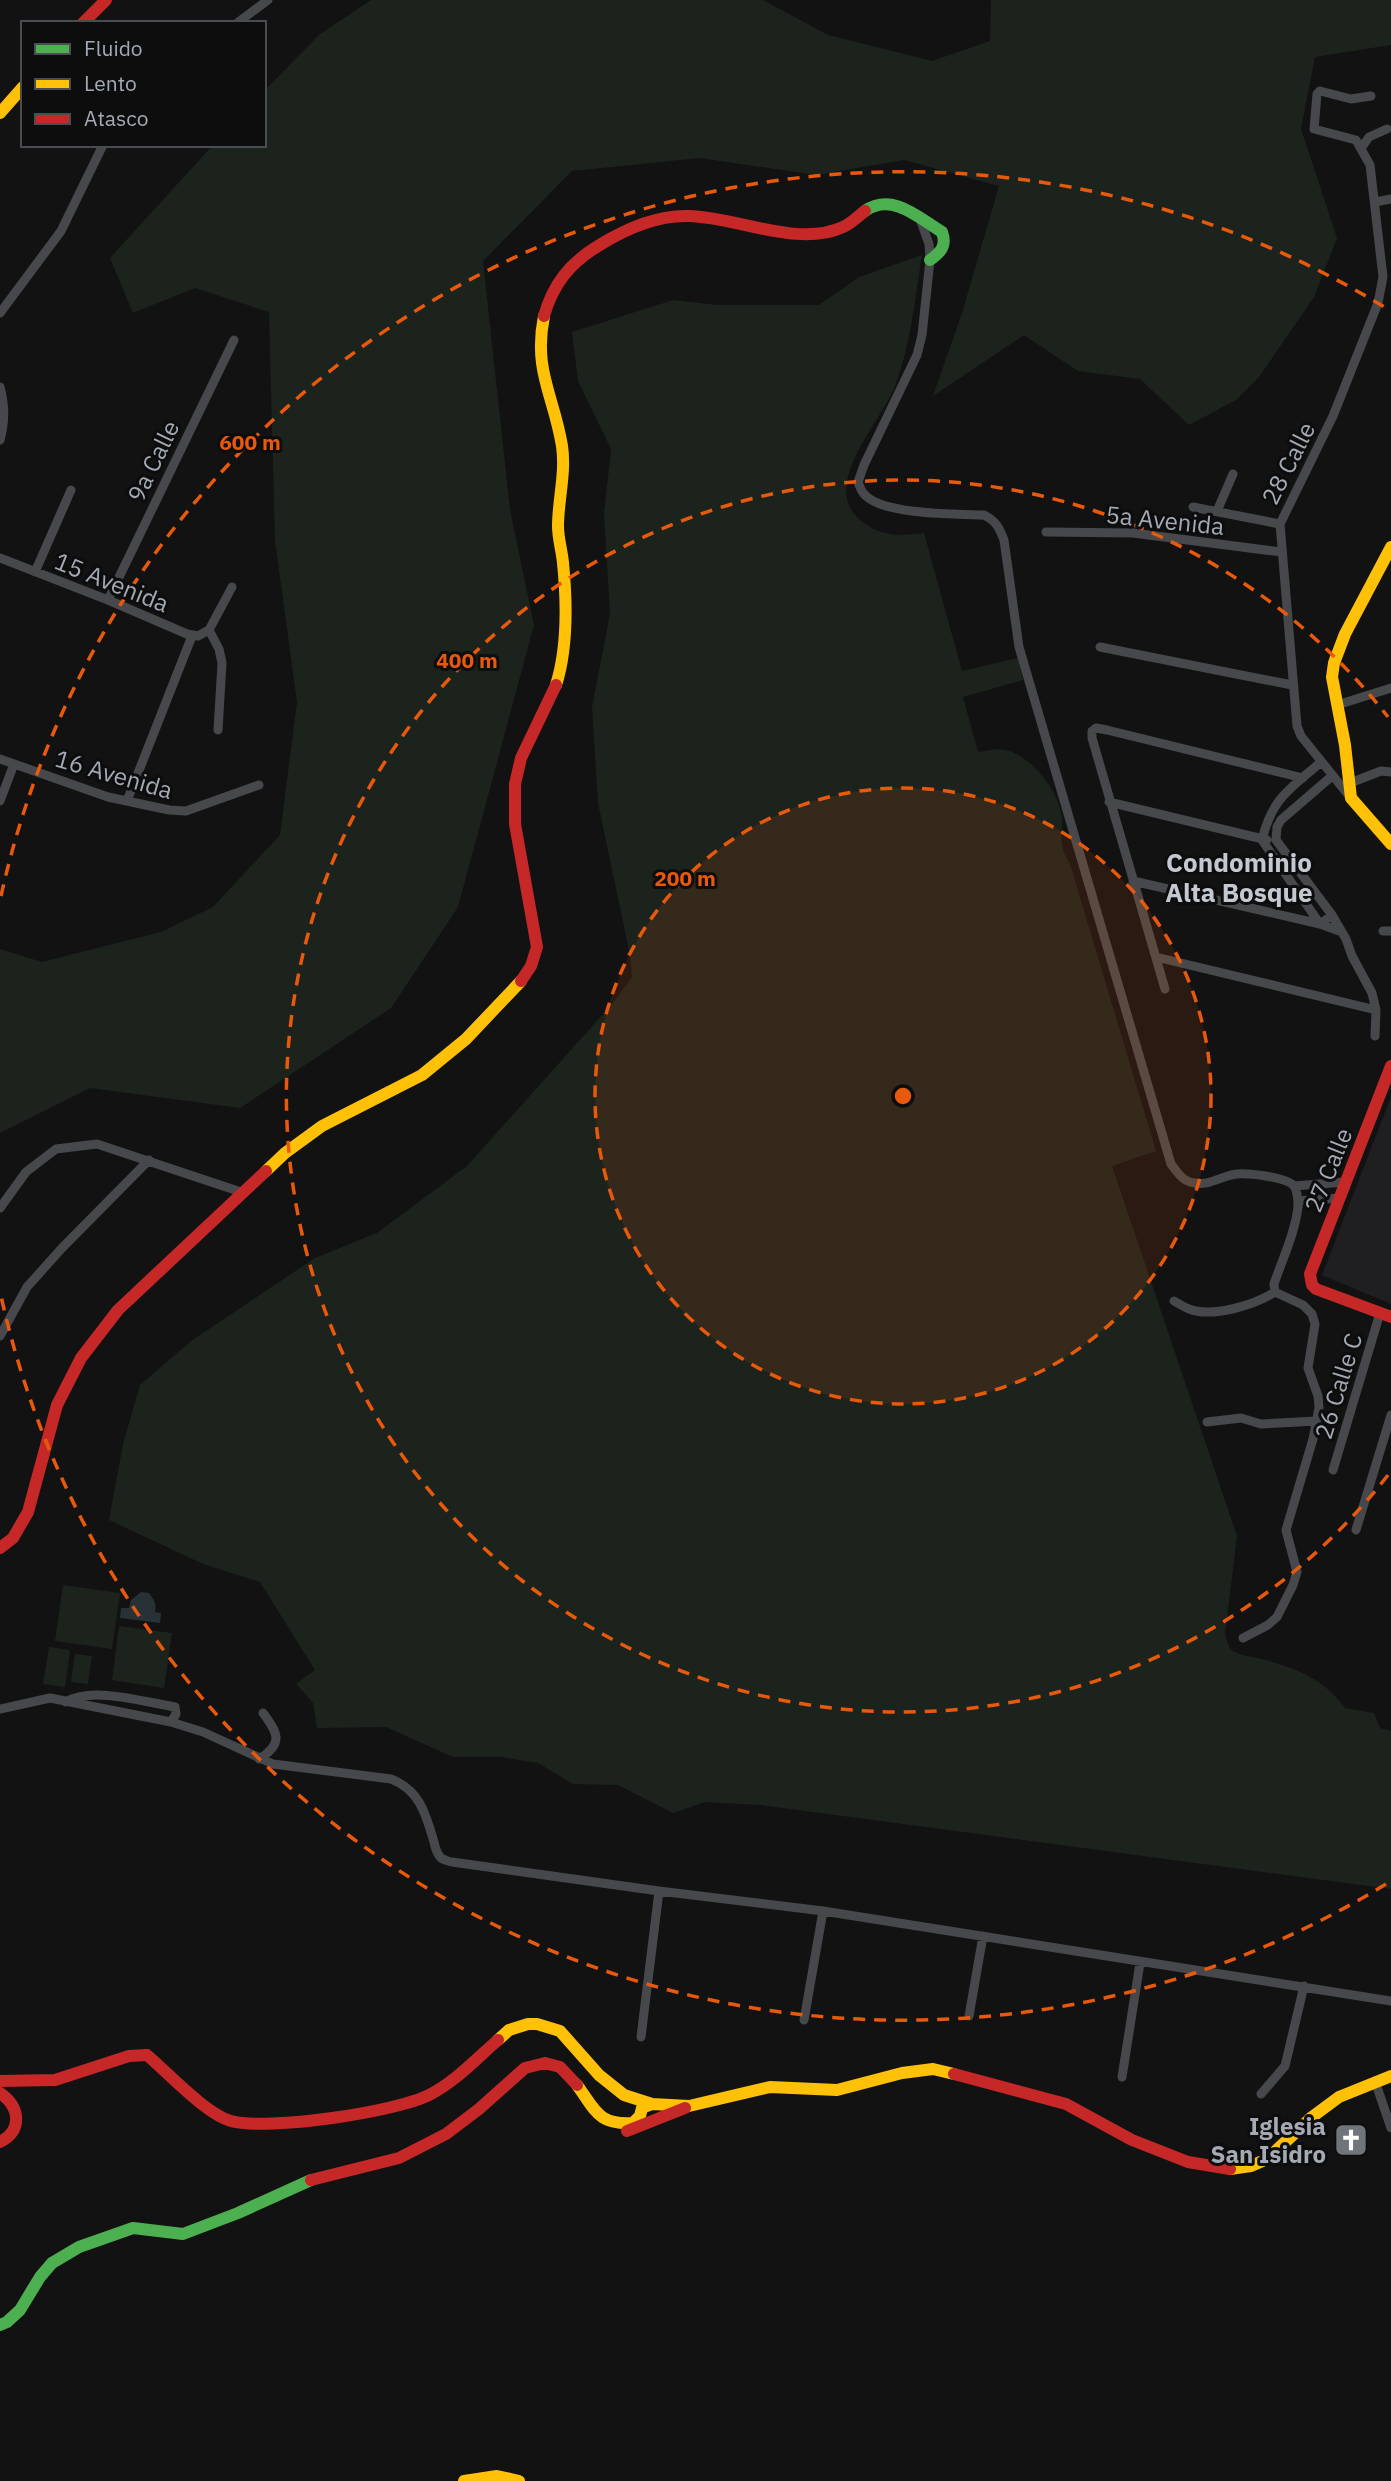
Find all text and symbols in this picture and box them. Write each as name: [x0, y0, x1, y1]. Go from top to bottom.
legend: [21, 21, 266, 147]
text: Fluido: [84, 34, 143, 62]
text: Lento: [84, 69, 137, 97]
text: Atasco: [84, 104, 148, 132]
street label: 9a Calle: [120, 415, 186, 507]
street label: 28 Calle: [1254, 416, 1322, 510]
text: 600 m: [219, 428, 281, 456]
street label: 5a Avenida: [1104, 498, 1226, 542]
street label: 15 Avenida: [50, 545, 174, 619]
text: 400 m: [436, 646, 498, 674]
street label: 16 Avenida: [52, 742, 177, 806]
district label: Condominio Alta Bosque: [1165, 845, 1313, 909]
text: 200 m: [654, 864, 716, 892]
centre of rings: [891, 1084, 915, 1108]
street label: 27 Calle: [1297, 1123, 1359, 1217]
street label: 26 Calle C: [1307, 1329, 1369, 1443]
place label: Iglesia San Isidro: [1210, 2110, 1326, 2170]
church icon: Iglesia San Isidro: [1332, 2121, 1370, 2159]

